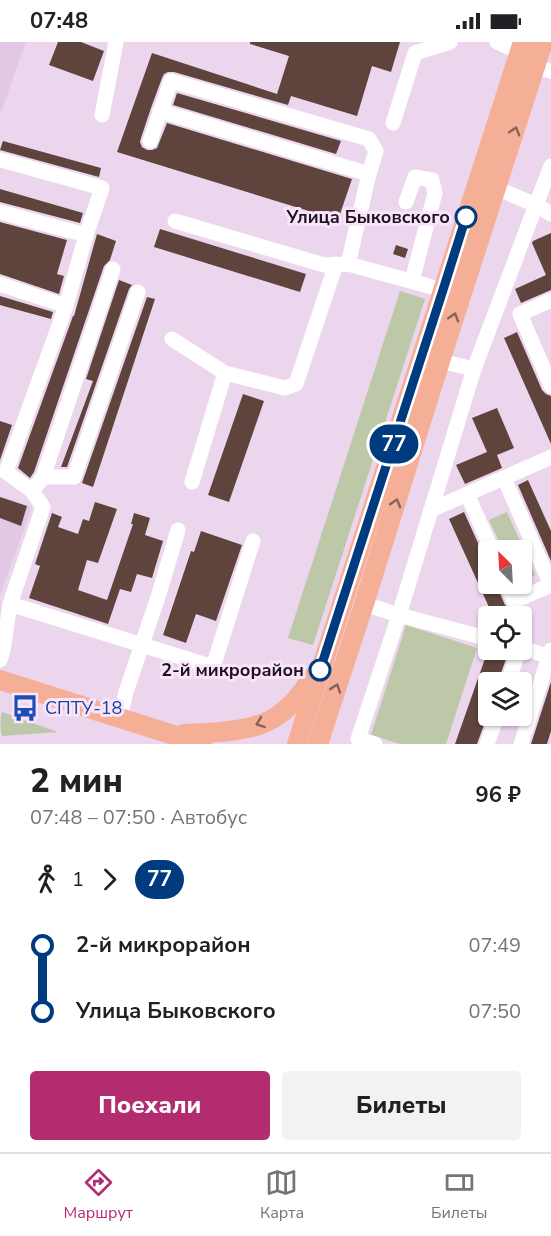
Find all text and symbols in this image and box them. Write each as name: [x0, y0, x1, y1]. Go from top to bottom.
text: 07:48: [30, 6, 88, 36]
one-way arrow: [508, 126, 520, 137]
place label: Улица Быковского: [286, 205, 450, 229]
marker: Улица Быковского: [455, 206, 477, 228]
one-way arrow: [447, 312, 460, 323]
line badge: 77: [367, 424, 421, 464]
text: 77: [381, 430, 407, 458]
one-way arrow: [389, 498, 401, 509]
north arrow: [478, 540, 532, 594]
map controls: [478, 540, 532, 726]
button: locate: [478, 606, 532, 660]
place label: 2-й микрорайон: [161, 658, 304, 682]
marker: 2-й микрорайон: [309, 659, 331, 681]
button: layers: [478, 672, 532, 726]
one-way arrow: [329, 683, 342, 694]
bus stop icon: СПТУ-18: [10, 693, 40, 723]
place label: СПТУ-18: [45, 696, 122, 720]
one-way arrow: [256, 716, 266, 729]
text: 2 мин: [30, 759, 123, 804]
text: 96 ₽: [475, 780, 521, 810]
text: 07:48 – 07:50 · Автобус: [30, 804, 247, 831]
icon: walk: [30, 863, 63, 896]
icon: forward: [93, 863, 126, 896]
text: 77: [147, 865, 172, 893]
text: 1: [72, 866, 84, 893]
text: 2-й микрорайон: [76, 930, 251, 960]
text: 07:49: [468, 932, 521, 959]
text: Улица Быковского: [76, 996, 276, 1026]
text: 07:50: [468, 998, 521, 1025]
button: Поехали: [30, 1071, 270, 1140]
button: Билеты: [282, 1071, 521, 1140]
tab: Маршрут: [63, 1166, 133, 1224]
tab: Карта: [260, 1166, 304, 1224]
tab: Билеты: [431, 1166, 488, 1224]

